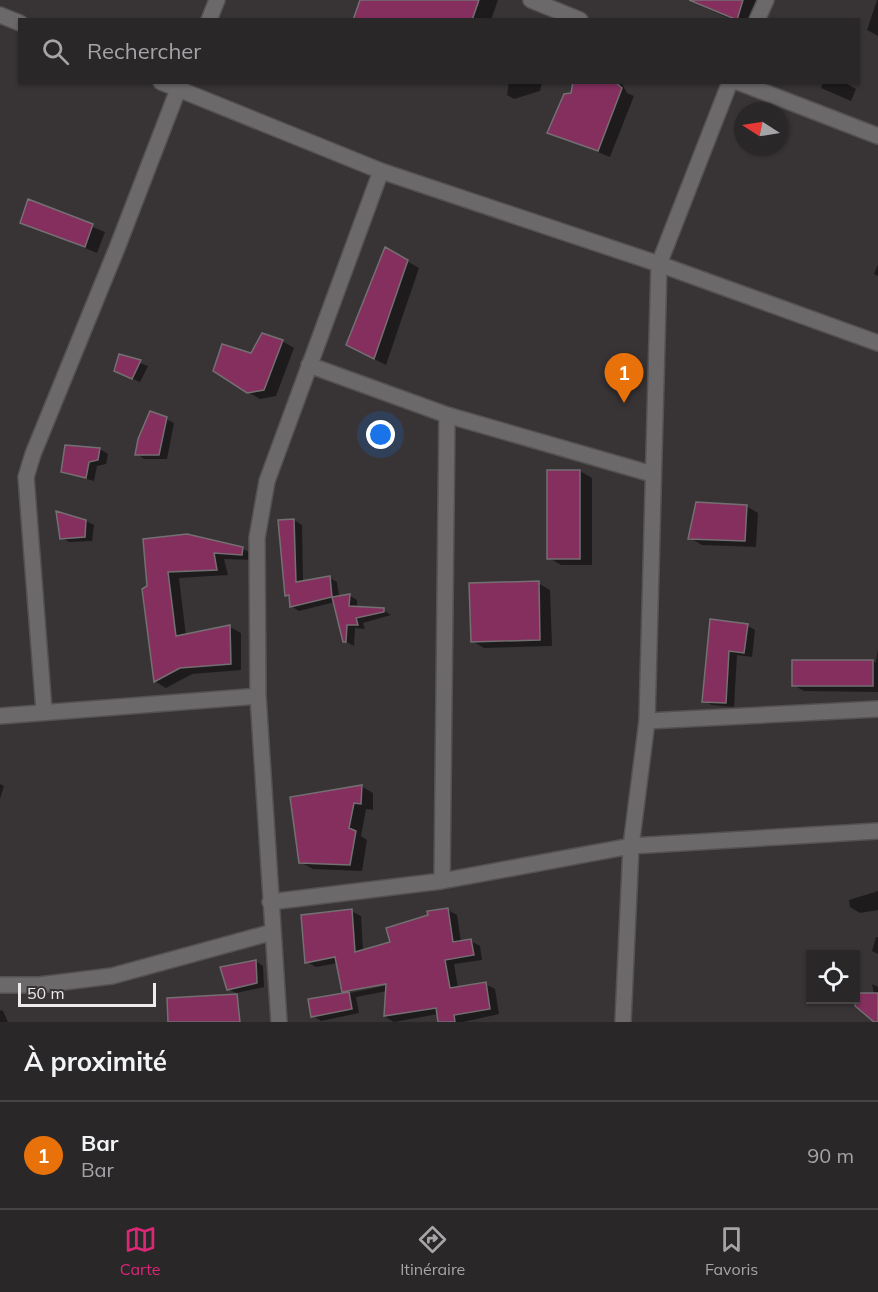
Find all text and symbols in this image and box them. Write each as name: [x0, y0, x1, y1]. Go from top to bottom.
search box: [18, 18, 860, 84]
icon: search: [39, 35, 72, 68]
text: Rechercher: [87, 37, 201, 65]
north arrow: [734, 102, 788, 156]
pin: 1: [604, 354, 644, 403]
your location: [366, 420, 395, 449]
map controls: [806, 950, 860, 1004]
button: locate: [806, 950, 860, 1004]
scale bar: [18, 980, 156, 1008]
text: 50 m: [27, 983, 64, 1003]
text: À proximité: [24, 1045, 167, 1078]
text: Bar: [81, 1129, 118, 1157]
text: 1: [38, 1143, 50, 1168]
text: 90 m: [807, 1143, 854, 1168]
text: Bar: [81, 1157, 114, 1182]
tab: Carte: [120, 1223, 161, 1279]
tab: Itinéraire: [400, 1223, 465, 1279]
tab: Favoris: [705, 1223, 758, 1279]

